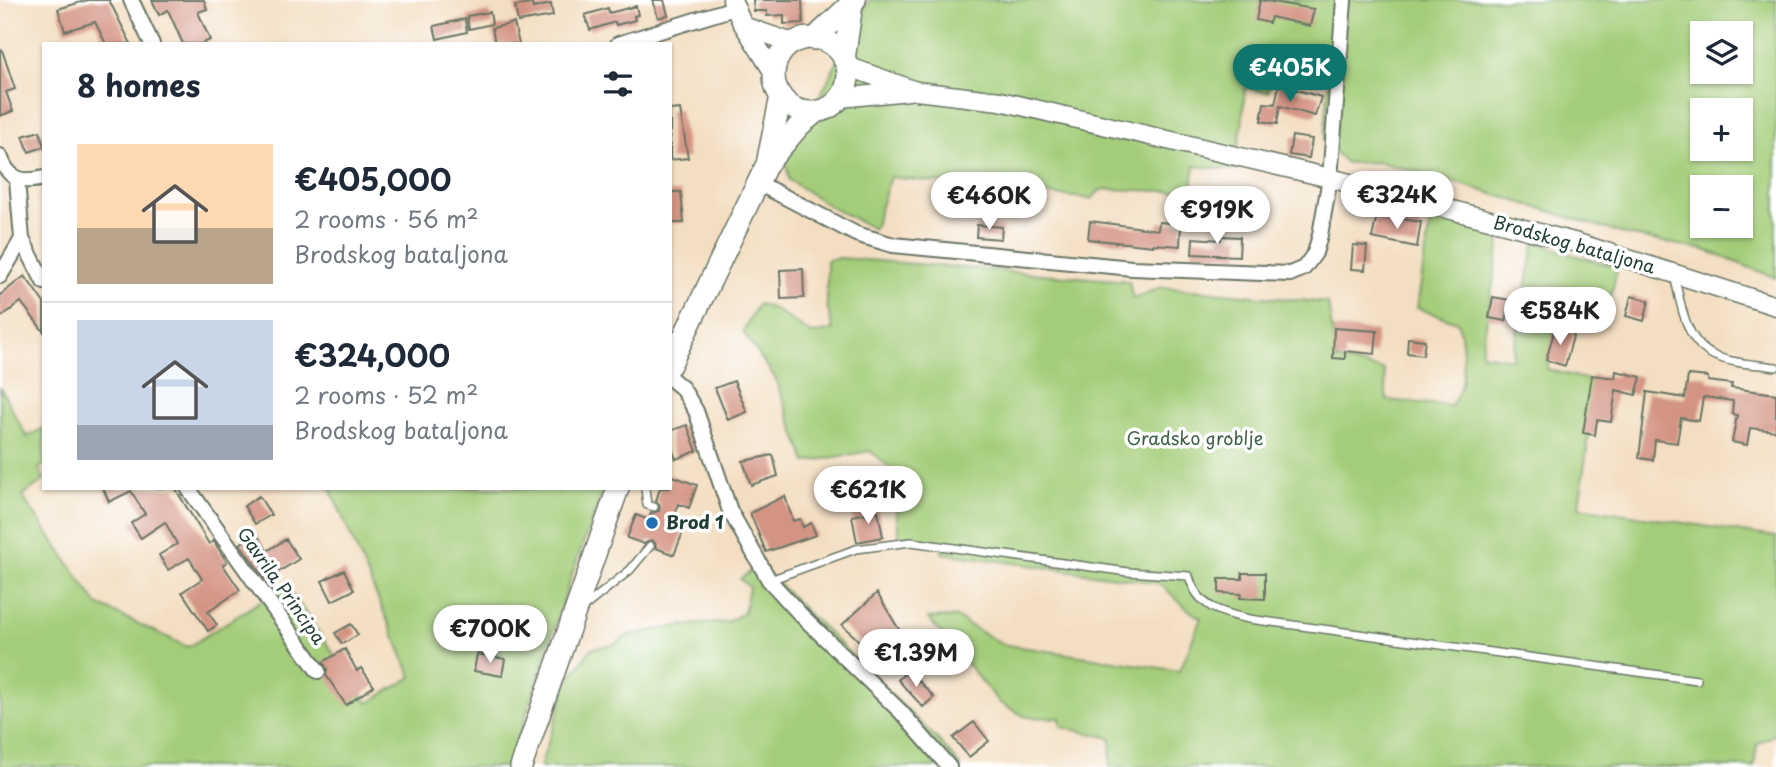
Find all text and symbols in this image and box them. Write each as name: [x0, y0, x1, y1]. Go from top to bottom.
map controls: [1690, 21, 1753, 238]
button: layers: [1690, 21, 1753, 84]
pin: €405K: [1241, 44, 1339, 104]
text: €405K: [1249, 49, 1331, 84]
text: 8 homes: [77, 62, 200, 107]
icon: filters: [599, 65, 637, 103]
button: +: [1690, 98, 1753, 161]
text: €405,000: [294, 156, 452, 201]
icon: home: [133, 172, 217, 256]
pin: €324K: [1348, 172, 1446, 231]
pin: €460K: [940, 173, 1038, 232]
button: −: [1690, 175, 1753, 238]
text: €324K: [1357, 176, 1437, 211]
text: €460K: [947, 177, 1031, 212]
pin: €919K: [1168, 187, 1266, 246]
text: €919K: [1180, 191, 1254, 226]
text: 2 rooms · 56 m²: [294, 201, 479, 236]
street label: Brodskog bataljona: [1490, 208, 1659, 280]
text: Brodskog bataljona: [294, 236, 508, 271]
pin: €584K: [1511, 288, 1609, 347]
text: €584K: [1520, 292, 1600, 327]
text: €324,000: [294, 332, 450, 377]
icon: home: [133, 348, 217, 432]
text: 2 rooms · 52 m²: [294, 377, 478, 412]
text: Brodskog bataljona: [294, 412, 508, 447]
park label: Gradsko groblje: [1127, 424, 1264, 451]
pin: €621K: [819, 466, 917, 526]
text: €621K: [830, 471, 906, 506]
place label: Brod 1: [666, 508, 724, 535]
marker: Brod 1: [644, 515, 660, 531]
street label: Gavrila Principa: [232, 521, 333, 650]
pin: €700K: [441, 606, 539, 665]
text: €700K: [449, 610, 531, 645]
pin: €1.39M: [859, 630, 973, 689]
text: €1.39M: [874, 634, 958, 669]

